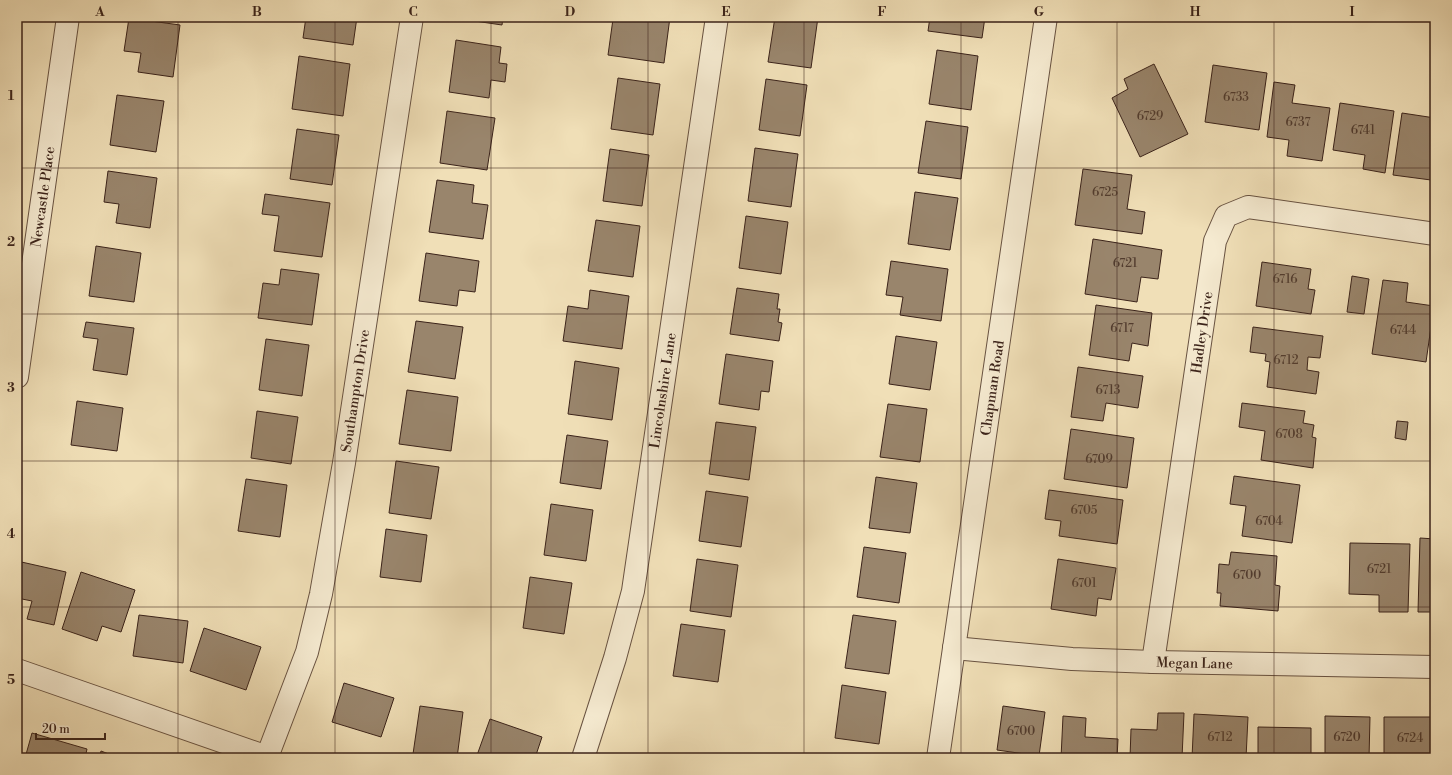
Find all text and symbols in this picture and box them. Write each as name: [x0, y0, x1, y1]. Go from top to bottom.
text: A: [94, 4, 105, 20]
text: B: [252, 4, 262, 20]
text: C: [408, 4, 418, 20]
text: D: [565, 4, 575, 20]
text: E: [721, 4, 731, 20]
text: F: [877, 4, 887, 20]
text: G: [1034, 4, 1045, 20]
text: H: [1190, 4, 1201, 20]
text: I: [1349, 4, 1355, 20]
text: 1: [8, 88, 15, 104]
house number: 6733: [1223, 90, 1249, 105]
house number: 6729: [1137, 109, 1163, 124]
house number: 6737: [1285, 115, 1311, 130]
house number: 6741: [1351, 123, 1376, 138]
street label: Newcastle Place: [27, 145, 60, 248]
house number: 6725: [1092, 185, 1118, 200]
text: 2: [7, 234, 15, 250]
house number: 6721: [1113, 256, 1138, 271]
house number: 6716: [1272, 272, 1298, 287]
street label: Hadley Drive: [1188, 290, 1217, 375]
house number: 6717: [1110, 321, 1134, 336]
house number: 6744: [1390, 323, 1416, 338]
street label: Southampton Drive: [338, 328, 374, 454]
street label: Lincolnshire Lane: [646, 332, 681, 450]
street label: Chapman Road: [977, 339, 1009, 437]
house number: 6712: [1273, 353, 1299, 368]
text: 3: [7, 380, 15, 396]
house number: 6713: [1096, 383, 1121, 398]
house number: 6708: [1275, 427, 1303, 442]
house number: 6709: [1085, 452, 1113, 467]
house number: 6705: [1071, 503, 1098, 518]
house number: 6704: [1255, 514, 1283, 529]
text: 4: [7, 526, 16, 542]
house number: 6721: [1367, 562, 1392, 577]
house number: 6700: [1233, 568, 1261, 583]
house number: 6701: [1071, 576, 1097, 591]
street label: Megan Lane: [1156, 654, 1233, 673]
text: 5: [7, 672, 15, 688]
scale bar: [36, 715, 105, 741]
text: 20 m: [42, 722, 70, 737]
house number: 6700: [1007, 724, 1035, 739]
house number: 6712: [1207, 730, 1233, 745]
house number: 6720: [1333, 730, 1361, 745]
house number: 6724: [1397, 731, 1423, 746]

